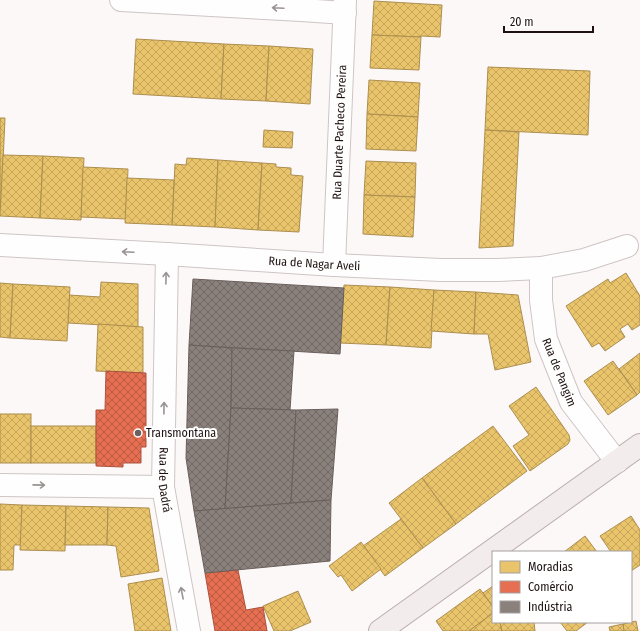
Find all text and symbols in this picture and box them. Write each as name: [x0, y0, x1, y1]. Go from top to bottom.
one-way arrow: [272, 5, 285, 12]
scale bar: [504, 8, 593, 34]
text: 20 m: [510, 15, 534, 29]
street label: Rua Duarte Pacheco Pereira: [330, 64, 349, 200]
one-way arrow: [122, 248, 135, 255]
street label: Rua de Nagar Aveli: [268, 254, 361, 273]
one-way arrow: [163, 272, 170, 285]
street label: Rua de Pangim: [539, 336, 579, 408]
one-way arrow: [160, 402, 168, 415]
place label: Transmontana: [146, 426, 216, 440]
marker: Transmontana: [133, 428, 143, 438]
street label: Rua de Dadrá: [156, 447, 174, 514]
one-way arrow: [32, 482, 45, 489]
legend: [492, 551, 632, 623]
text: Moradias: [528, 560, 573, 574]
text: Comércio: [528, 580, 574, 594]
one-way arrow: [178, 587, 186, 600]
text: Indústria: [528, 600, 572, 614]

